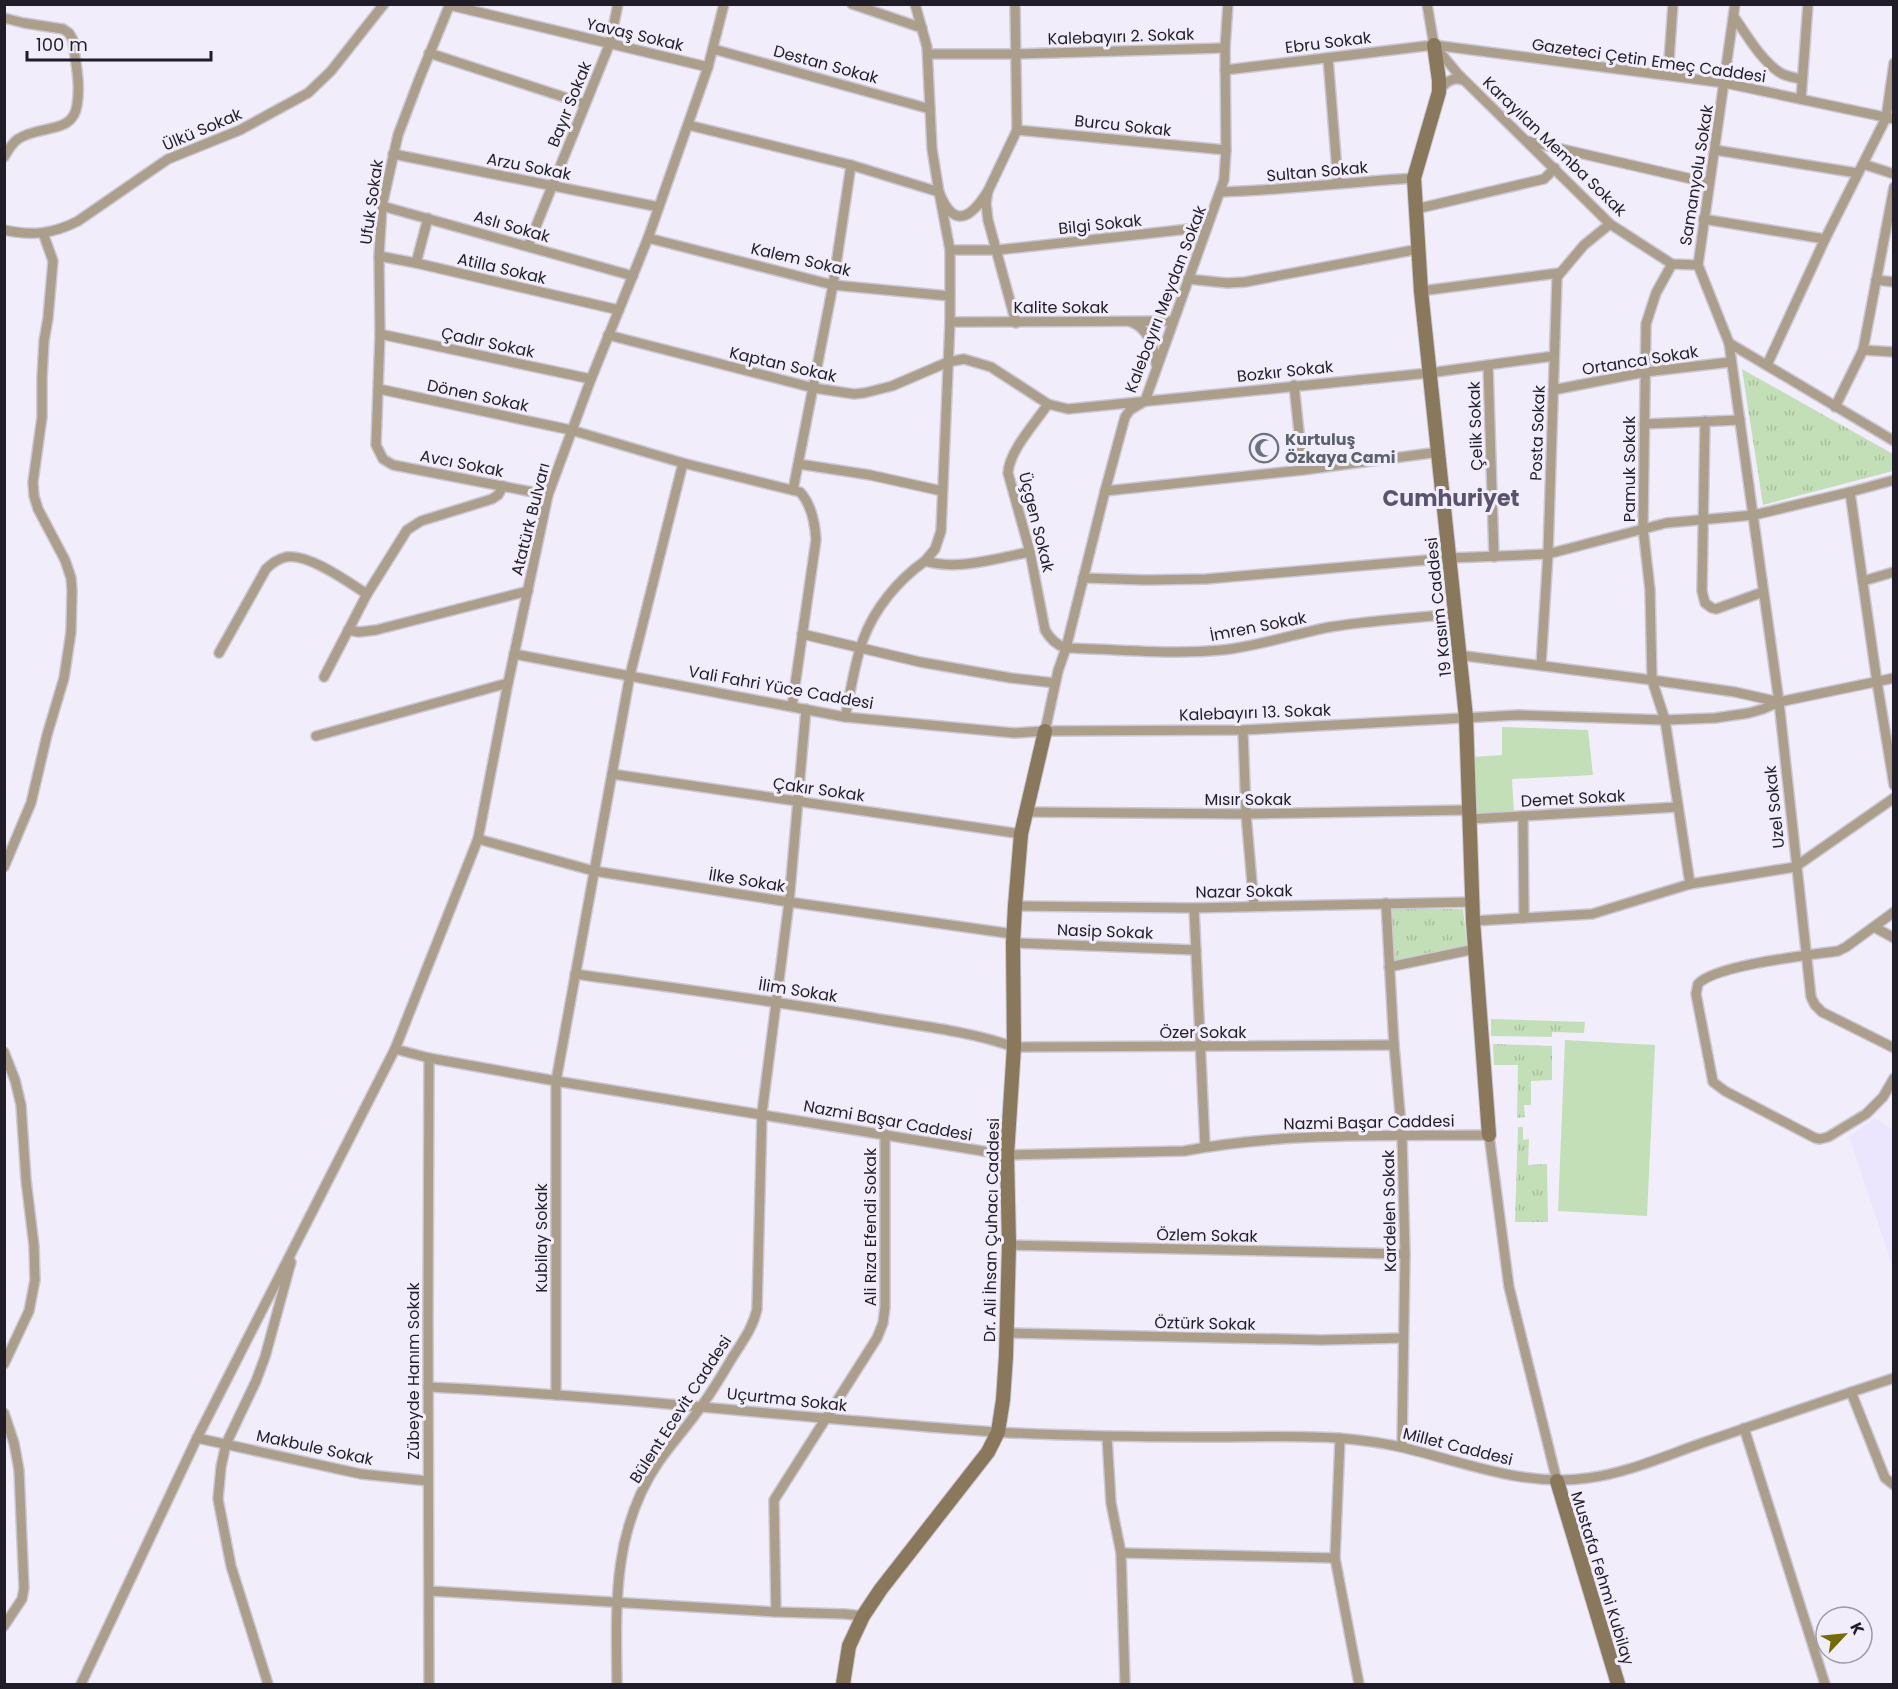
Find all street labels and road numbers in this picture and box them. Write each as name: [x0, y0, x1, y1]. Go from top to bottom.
street label: Yavaş Sokak: [584, 12, 687, 57]
street label: Kalebayırı 2. Sokak: [1047, 22, 1196, 51]
street label: Ebru Sokak: [1284, 26, 1373, 59]
street label: Gazeteci Çetin Emeç Caddesi: [1530, 33, 1768, 88]
street label: Destan Sokak: [771, 39, 882, 90]
street label: Bayır Sokak: [542, 57, 597, 151]
street label: Karayılan Memba Sokak: [1477, 71, 1632, 222]
street label: Ülkü Sokak: [159, 102, 246, 157]
street label: Samanyolu Sokak: [1674, 102, 1719, 247]
street label: Burcu Sokak: [1073, 109, 1173, 142]
street label: Arzu Sokak: [485, 147, 574, 186]
street label: Sultan Sokak: [1265, 156, 1369, 187]
street label: Ufuk Sokak: [354, 157, 389, 246]
street label: Kalebayırı Meydan Sokak: [1119, 202, 1212, 396]
street label: Aslı Sokak: [471, 205, 553, 249]
street label: Bilgi Sokak: [1057, 209, 1144, 240]
street label: Kalem Sokak: [749, 237, 854, 282]
street label: Atilla Sokak: [455, 247, 549, 290]
street label: Kalite Sokak: [1013, 296, 1109, 319]
street label: Çadır Sokak: [439, 321, 538, 364]
street label: Ortanca Sokak: [1580, 340, 1700, 381]
street label: Kaptan Sokak: [727, 341, 839, 388]
street label: Bozkır Sokak: [1236, 355, 1335, 388]
street label: Dönen Sokak: [425, 374, 531, 418]
street label: Çelik Sokak: [1462, 380, 1489, 471]
street label: Posta Sokak: [1524, 384, 1551, 481]
street label: Pamuk Sokak: [1618, 415, 1641, 522]
street label: Avcı Sokak: [418, 444, 506, 483]
street label: Atatürk Bulvarı: [505, 460, 556, 578]
street label: Üçgen Sokak: [1013, 470, 1060, 575]
street label: 19 Kasım Caddesi: [1420, 536, 1457, 678]
street label: İmren Sokak: [1208, 606, 1309, 647]
street label: Vali Fahri Yüce Caddesi: [687, 660, 875, 715]
street label: Kalebayırı 13. Sokak: [1179, 698, 1332, 727]
street label: Uzel Sokak: [1759, 764, 1790, 849]
street label: Çakır Sokak: [772, 772, 867, 807]
street label: Demet Sokak: [1520, 784, 1627, 813]
street label: Mısır Sokak: [1204, 788, 1292, 811]
street label: İlke Sokak: [707, 863, 788, 898]
street label: Nazar Sokak: [1195, 879, 1294, 904]
street label: Nasip Sokak: [1056, 918, 1154, 945]
street label: İlim Sokak: [757, 973, 840, 1008]
street label: Özer Sokak: [1160, 1021, 1247, 1044]
street label: Nazmi Başar Caddesi: [802, 1094, 974, 1147]
street label: Nazmi Başar Caddesi: [1283, 1110, 1455, 1135]
street label: Dr. Ali İhsan Çuhacı Caddesi: [978, 1118, 1005, 1342]
street label: Ali Rıza Efendi Sokak: [859, 1147, 882, 1306]
street label: Kardelen Sokak: [1377, 1149, 1402, 1272]
street label: Kubilay Sokak: [530, 1182, 553, 1293]
street label: Özlem Sokak: [1156, 1223, 1259, 1248]
street label: Zübeyde Hanım Sokak: [402, 1282, 425, 1460]
street label: Öztürk Sokak: [1154, 1311, 1257, 1336]
street label: Bülent Ecevit Caddesi: [624, 1331, 737, 1488]
street label: Uçurtma Sokak: [726, 1382, 849, 1417]
street label: Millet Caddesi: [1400, 1422, 1515, 1471]
street label: Makbule Sokak: [254, 1424, 376, 1471]
street label: Mustafa Fehmi Kubilay: [1565, 1488, 1640, 1668]

